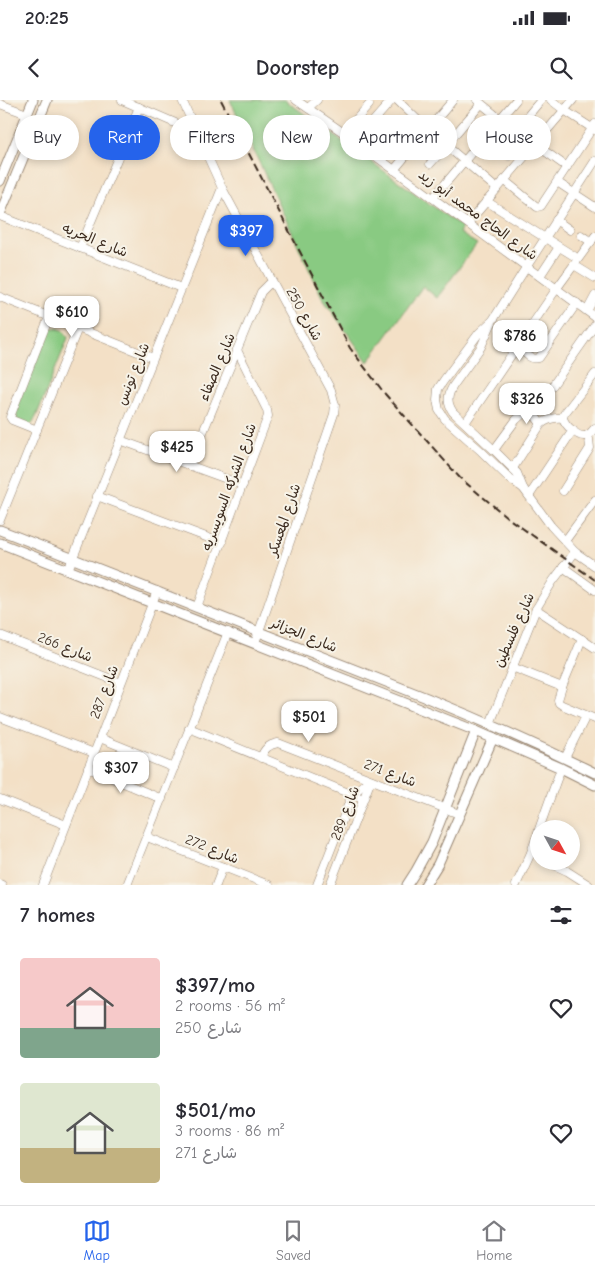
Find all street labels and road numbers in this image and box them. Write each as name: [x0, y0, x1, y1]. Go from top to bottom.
street label: شارع الحاج محمد أبو زيد: [415, 166, 541, 265]
street label: شارع الحريه: [59, 219, 130, 262]
street label: شارع 250: [282, 284, 326, 344]
street label: شارع الصفاء: [195, 331, 240, 404]
street label: شارع تونس: [113, 340, 154, 408]
street label: شارع الشركه السويسريه: [198, 421, 261, 554]
street label: شارع المعسكر: [263, 481, 305, 560]
street label: شارع فلسطين: [490, 590, 539, 670]
street label: شارع الجزائر: [267, 614, 340, 657]
street label: شارع 266: [35, 628, 95, 667]
street label: شارع 287: [86, 663, 123, 722]
street label: شارع 271: [361, 755, 418, 792]
street label: شارع 289: [327, 783, 364, 843]
street label: شارع 272: [182, 831, 241, 868]

